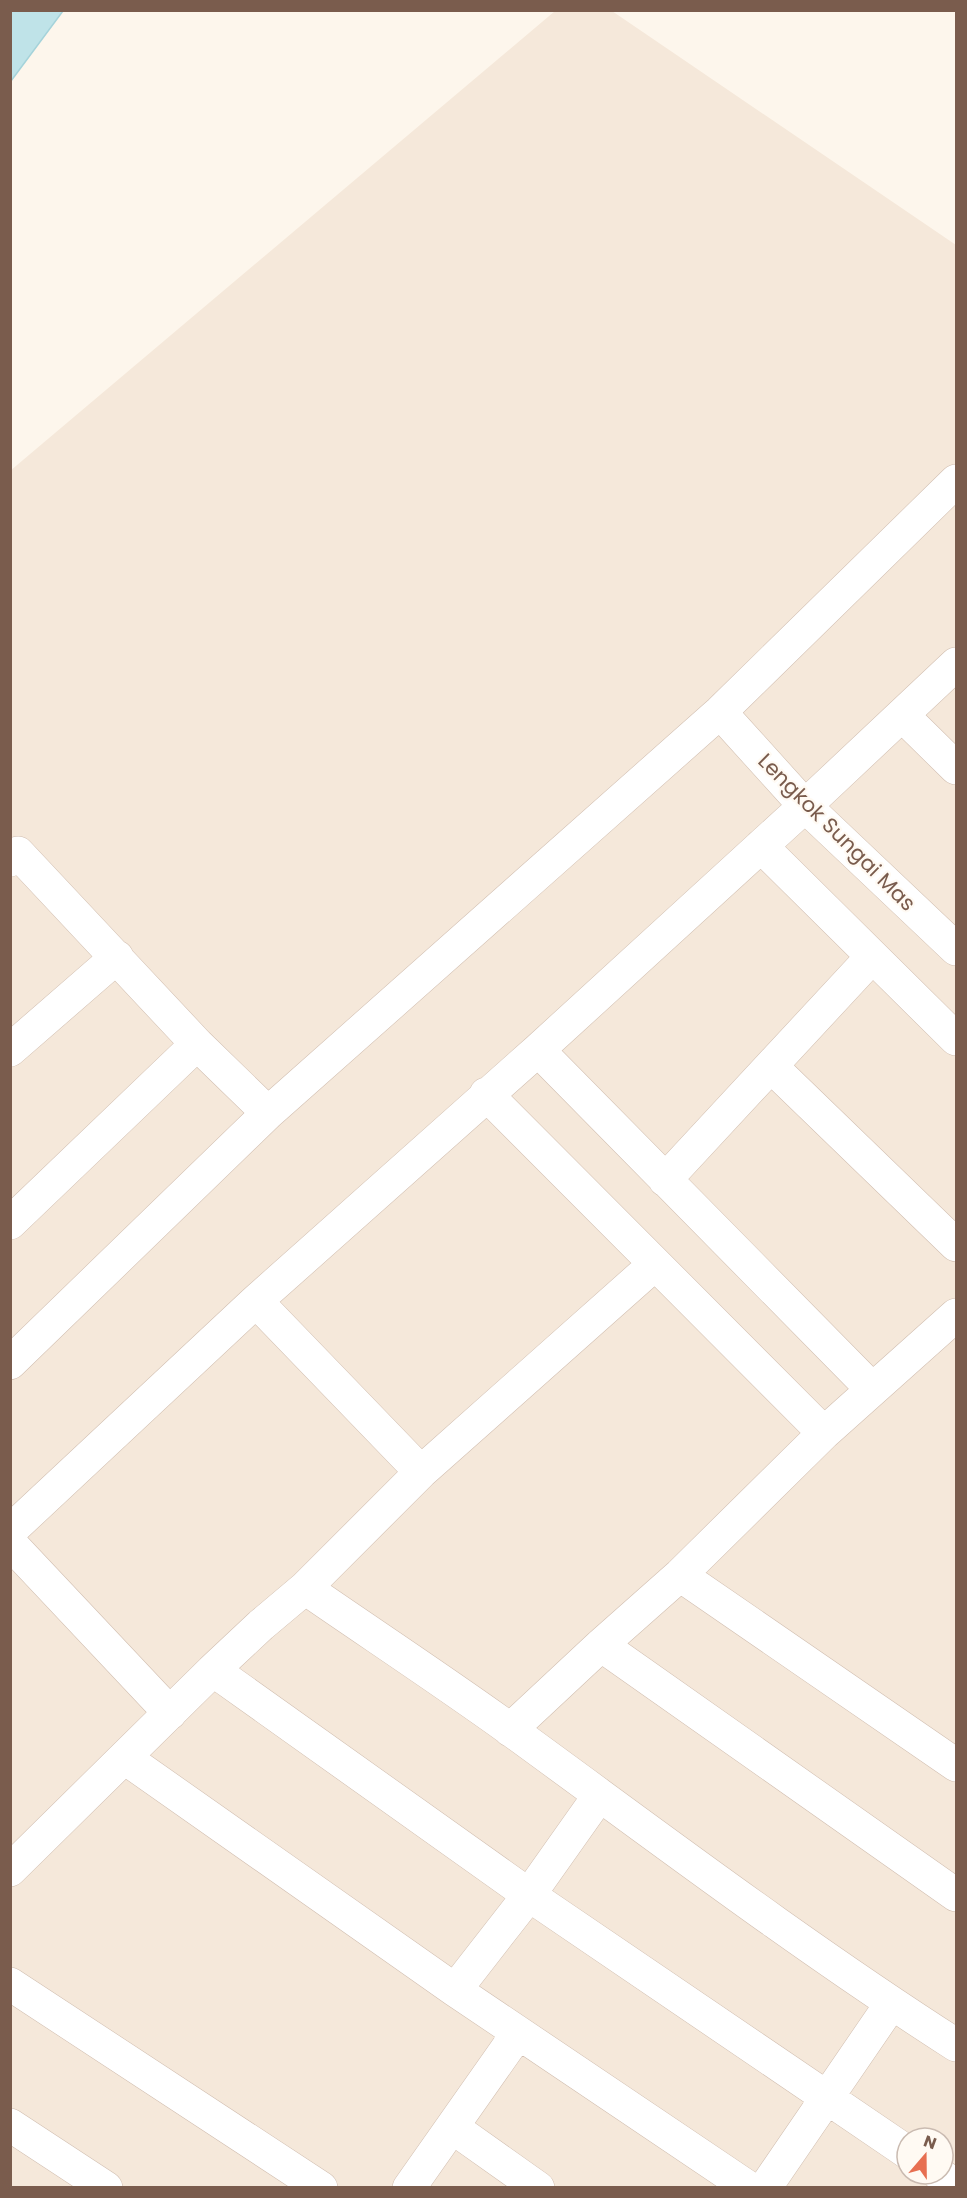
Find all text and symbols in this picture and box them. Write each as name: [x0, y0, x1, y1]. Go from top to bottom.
street label: Lengkok Sungai Mas: [752, 747, 922, 917]
north arrow: [895, 2126, 955, 2186]
text: N: [920, 2130, 940, 2155]

